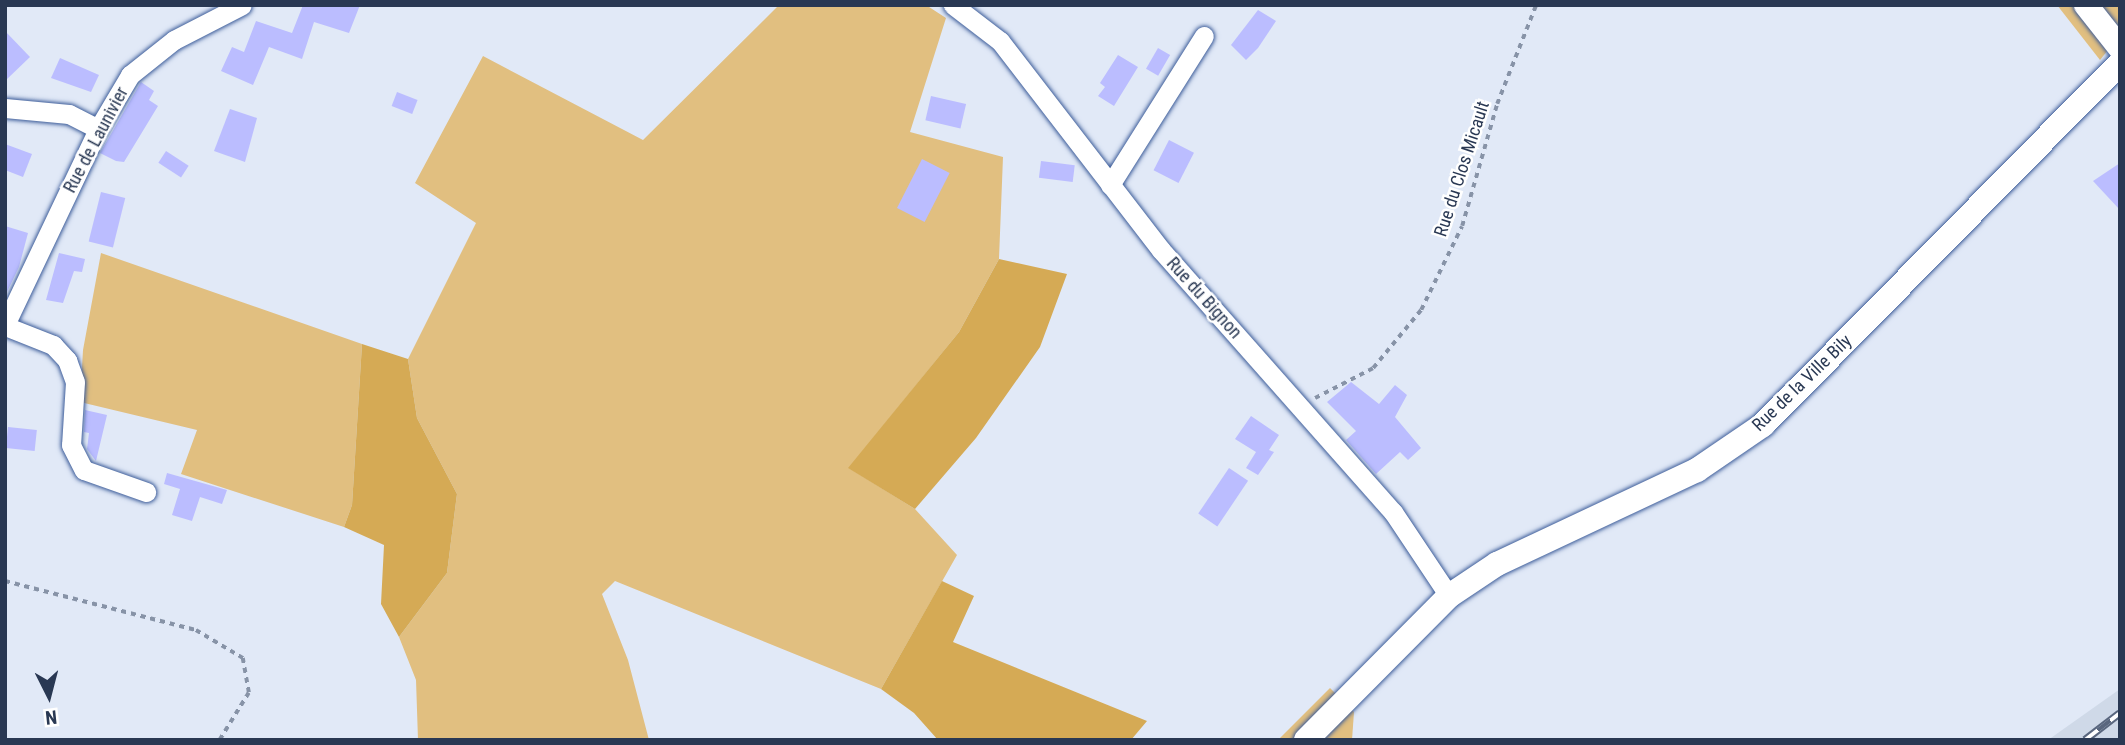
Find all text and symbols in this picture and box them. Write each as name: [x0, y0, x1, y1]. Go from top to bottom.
street label: Rue de Launivier: [59, 83, 133, 197]
street label: Rue du Clos Micault: [1430, 99, 1494, 239]
street label: Rue du Bignon: [1162, 253, 1246, 343]
street label: Rue de la Ville Bily: [1748, 330, 1856, 436]
north arrow: [14, 661, 84, 731]
text: N: [44, 705, 58, 729]

